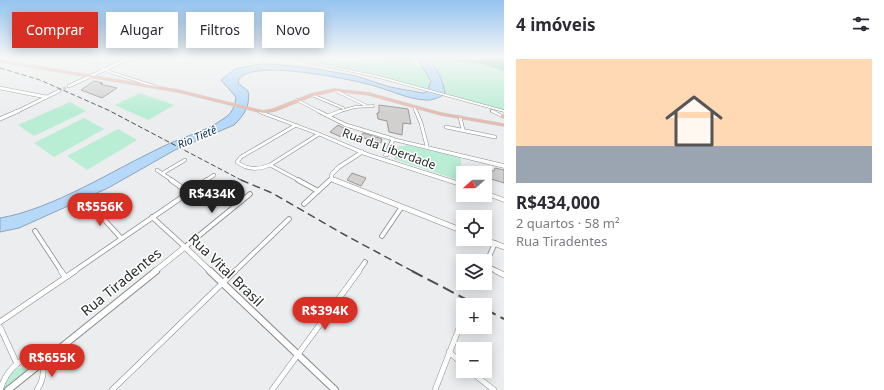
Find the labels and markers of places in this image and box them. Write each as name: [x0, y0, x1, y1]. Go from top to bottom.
pin: R$434K: [179, 180, 245, 214]
pin: R$556K: [67, 193, 133, 227]
pin: R$394K: [292, 297, 358, 331]
pin: R$655K: [19, 344, 85, 378]

